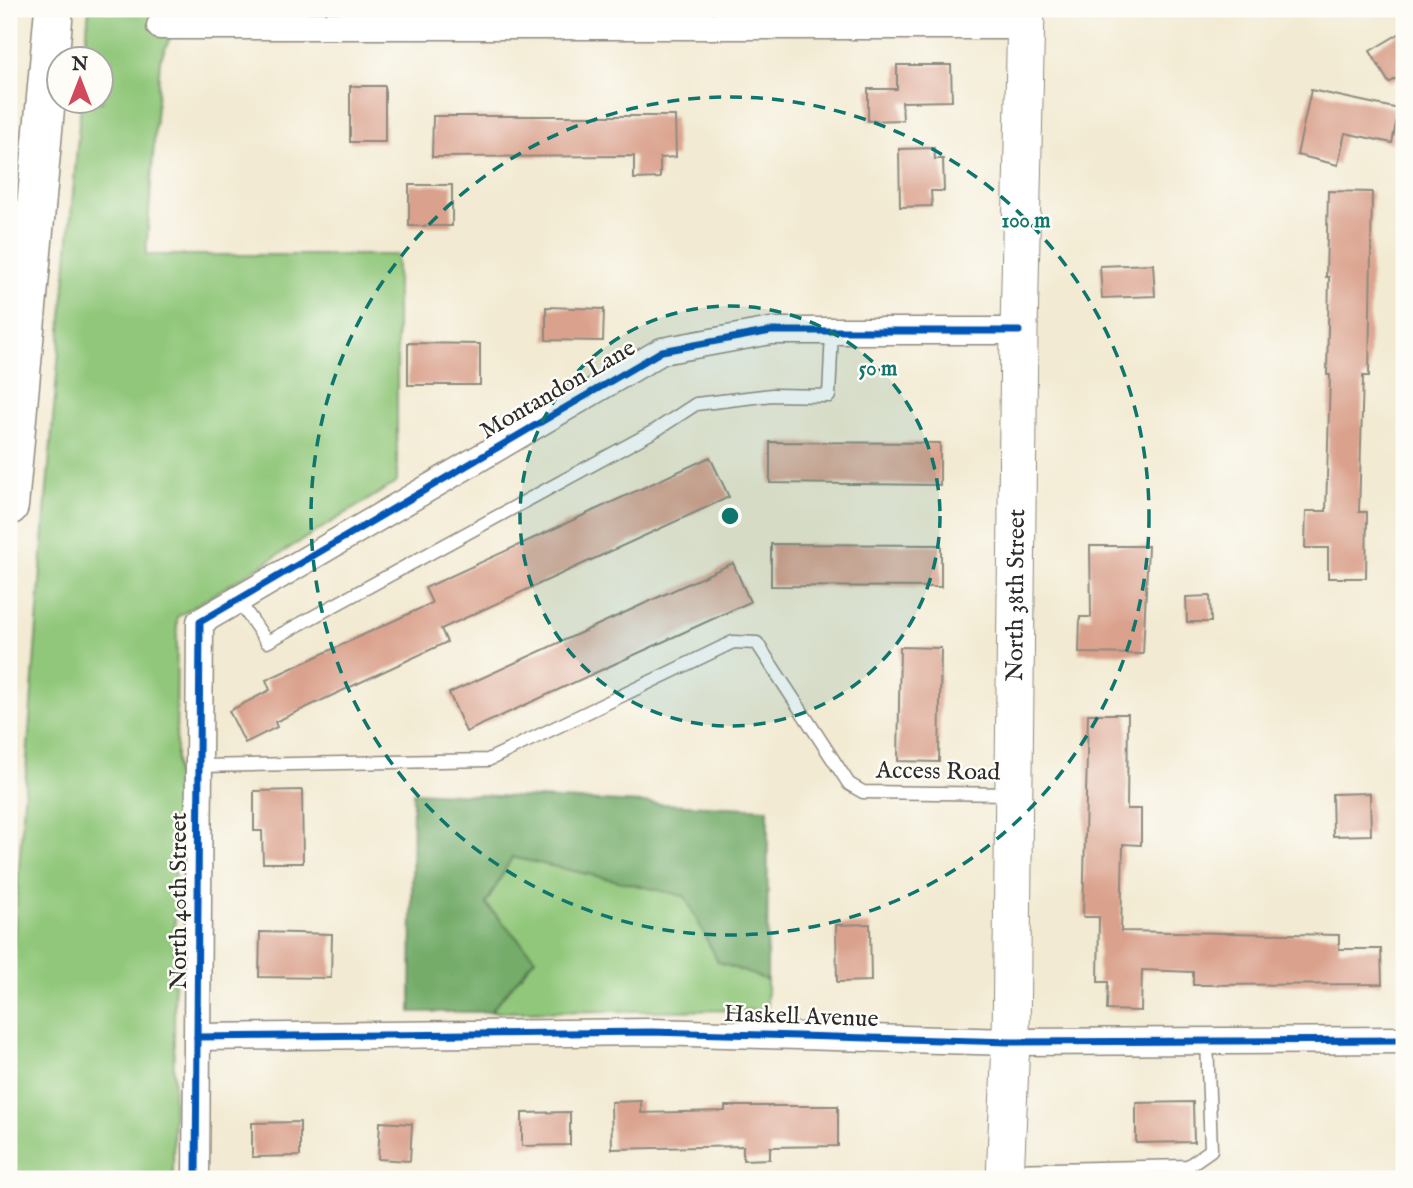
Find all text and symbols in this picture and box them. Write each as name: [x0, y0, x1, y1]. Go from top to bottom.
north arrow: [46, 46, 116, 116]
text: N: [71, 53, 89, 77]
text: 100 m: [1001, 208, 1051, 235]
street label: Montandon Lane: [475, 333, 641, 447]
text: 50 m: [859, 356, 898, 383]
centre of rings: [718, 504, 742, 528]
street label: North 38th Street: [1000, 509, 1032, 682]
street label: Access Road: [875, 755, 1001, 789]
street label: North 40th Street: [164, 812, 195, 990]
street label: Haskell Avenue: [723, 999, 879, 1035]

